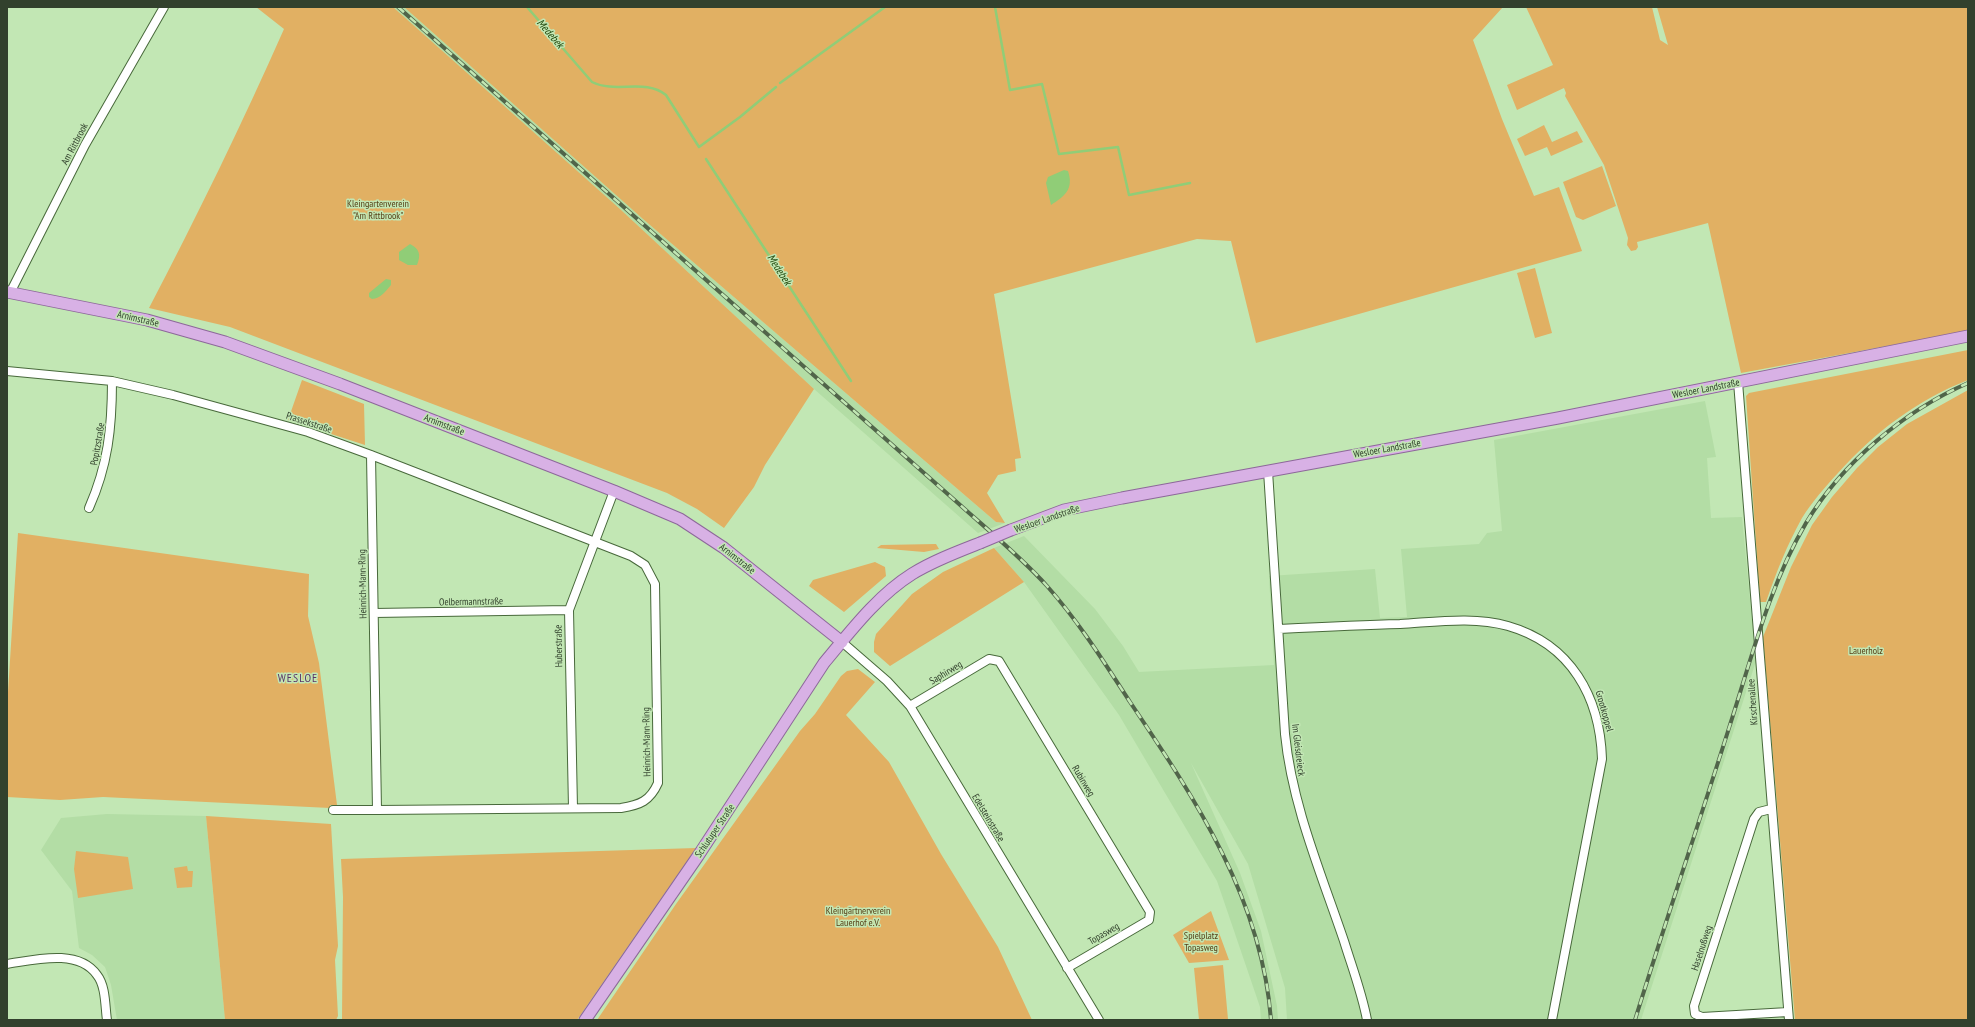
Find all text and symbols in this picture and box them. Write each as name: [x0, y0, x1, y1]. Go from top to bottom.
water label: Medebek: [534, 17, 566, 51]
street label: Am Rittbrook: [59, 121, 91, 167]
park label: Kleingartenverein "Am Rittbrook": [347, 198, 409, 222]
water label: Medebek: [764, 252, 794, 288]
street label: Arnimstraße: [116, 308, 160, 330]
street label: Wesloer Landstraße: [1671, 377, 1741, 401]
street label: Prassekstraße: [284, 410, 334, 436]
street label: Arnimstraße: [422, 412, 466, 438]
street label: Popitzstraße: [88, 422, 108, 466]
street label: Wesloer Landstraße: [1352, 437, 1422, 461]
street label: Wesloer Landstraße: [1013, 502, 1081, 536]
street label: Arnimstraße: [717, 541, 757, 577]
street label: Heinrich-Mann-Ring: [356, 549, 370, 619]
street label: Oelbermannstraße: [439, 595, 503, 609]
street label: Huberstraße: [553, 625, 565, 667]
park label: Lauerholz: [1849, 645, 1883, 657]
street label: Saphirweg: [927, 659, 965, 687]
district label: WESLOE: [278, 672, 318, 686]
street label: Kirschenallee: [1745, 678, 1761, 726]
street label: Grootkoppel: [1592, 689, 1616, 733]
street label: Heinrich-Mann-Ring: [640, 707, 654, 777]
street label: Im Gleisdreieck: [1289, 723, 1307, 777]
street label: Rubinweg: [1069, 763, 1097, 799]
street label: Edelsteinstraße: [969, 792, 1007, 844]
street label: Schlutuper Straße: [693, 802, 737, 860]
park label: Kleingärtnerverein Lauerhof e.V.: [826, 905, 890, 928]
street label: Topasweg: [1086, 920, 1122, 948]
street label: Haselnußweg: [1689, 924, 1715, 972]
park label: Spielplatz Topasweg: [1184, 930, 1218, 954]

